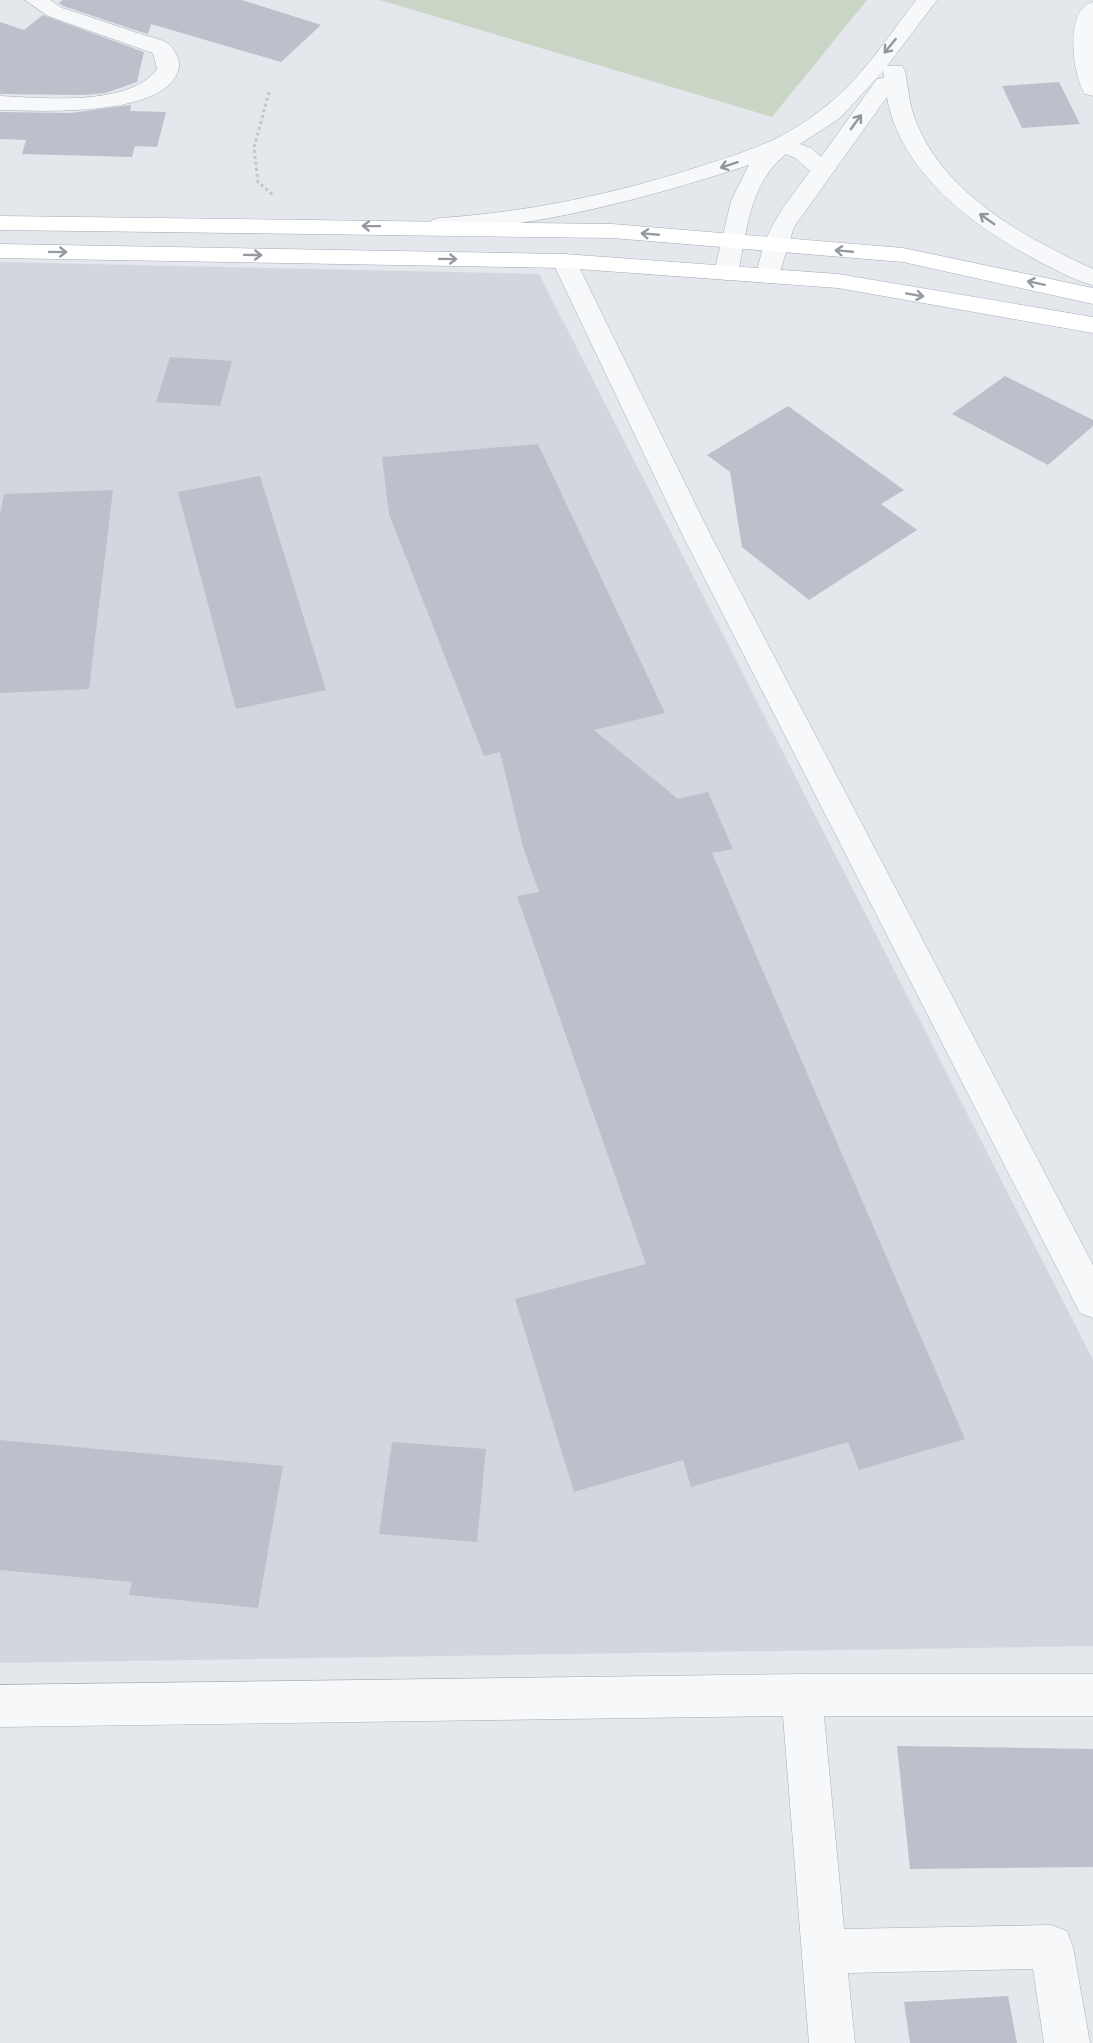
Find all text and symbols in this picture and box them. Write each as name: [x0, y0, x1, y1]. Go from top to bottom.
one-way arrow: [884, 37, 897, 53]
one-way arrow: [850, 115, 862, 131]
one-way arrow: [720, 160, 739, 171]
one-way arrow: [980, 213, 996, 225]
one-way arrow: [361, 220, 381, 232]
one-way arrow: [640, 228, 660, 239]
one-way arrow: [834, 245, 854, 256]
one-way arrow: [48, 246, 68, 257]
one-way arrow: [243, 250, 263, 261]
one-way arrow: [438, 253, 458, 265]
one-way arrow: [1027, 277, 1046, 288]
one-way arrow: [904, 289, 924, 300]

